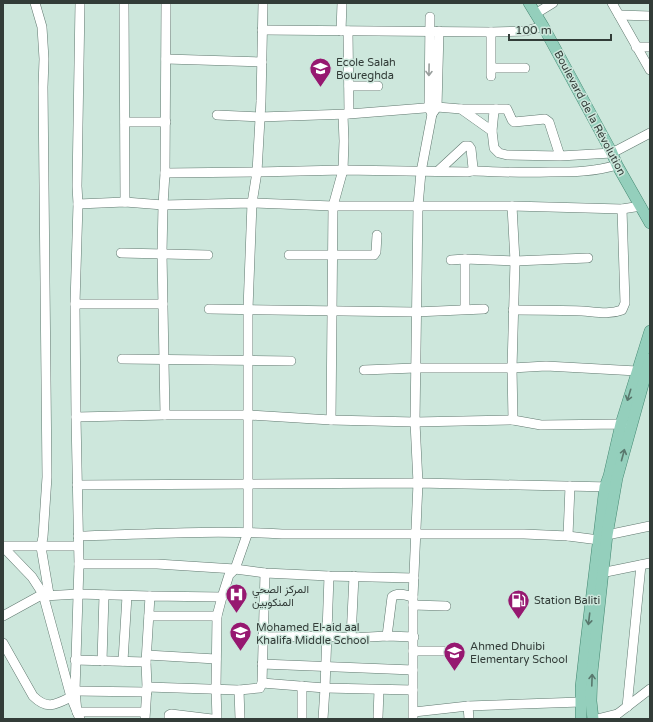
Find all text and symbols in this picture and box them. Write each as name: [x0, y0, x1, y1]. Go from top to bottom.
scale bar: [509, 16, 611, 42]
text: 100 m: [515, 23, 552, 37]
street label: Boulevard de la Révolution: [551, 48, 629, 178]
school or university icon: Ecole Salah Boureghda: [308, 55, 334, 88]
place label: Ecole Salah Boureghda: [336, 56, 396, 82]
one-way arrow: [426, 63, 433, 76]
one-way arrow: [625, 389, 633, 401]
one-way arrow: [620, 448, 627, 461]
hospital icon: المركز الصحي المنكوبين: [223, 582, 249, 615]
place label: المركز الصحي المنكوبين: [252, 583, 309, 609]
fuel station icon: Station Baliti: [506, 587, 532, 620]
place label: Station Baliti: [534, 594, 600, 607]
one-way arrow: [585, 612, 592, 625]
school or university icon: Mohamed El-aid aal Khalifa Middle School: [228, 620, 254, 653]
place label: Mohamed El-aid aal Khalifa Middle School: [256, 621, 369, 647]
school or university icon: Ahmed Dhuibi Elementary School: [442, 639, 468, 672]
place label: Ahmed Dhuibi Elementary School: [470, 640, 568, 666]
one-way arrow: [588, 674, 596, 687]

